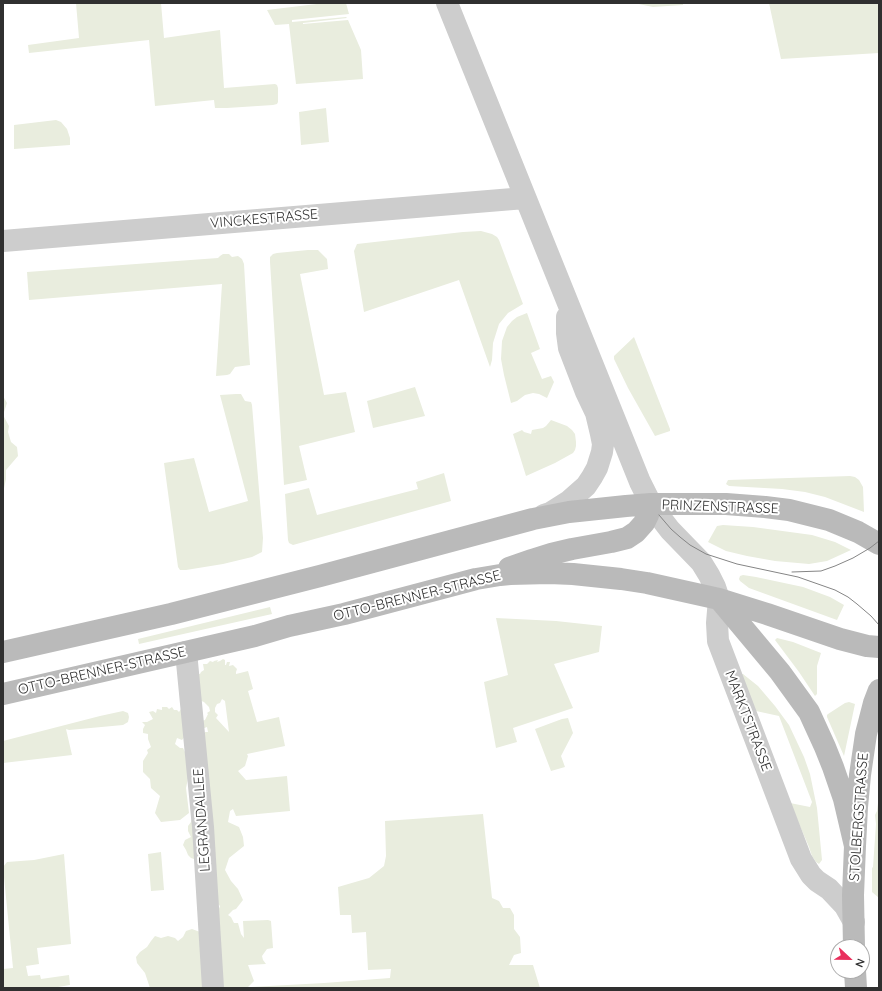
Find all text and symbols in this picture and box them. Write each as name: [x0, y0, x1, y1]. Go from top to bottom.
street label: VINCKESTRASSE: [209, 206, 319, 232]
street label: PRINZENSTRASSE: [661, 497, 779, 517]
street label: OTTO-BRENNER-STRASSE: [332, 567, 502, 625]
street label: OTTO-BRENNER-STRASSE: [16, 643, 188, 699]
street label: MARKTSTRASSE: [721, 668, 775, 774]
street label: STOLBERGSTRASSE: [846, 752, 872, 882]
street label: LEGRANDALLEE: [190, 768, 214, 872]
north arrow: [830, 939, 870, 979]
text: N: [852, 957, 868, 969]

